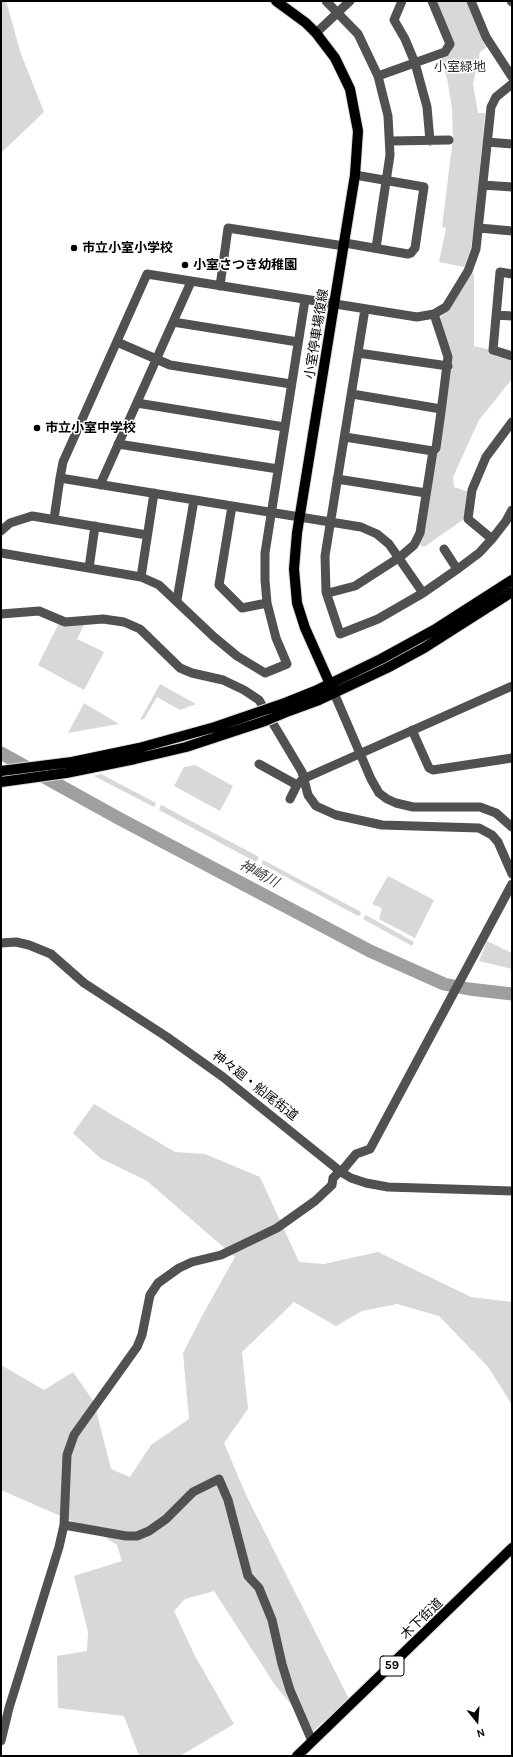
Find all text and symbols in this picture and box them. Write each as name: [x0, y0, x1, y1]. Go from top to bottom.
park label: 小室緑地: [434, 59, 486, 75]
place label: 市立小室小学校: [82, 240, 173, 256]
marker: 市立小室小学校: [69, 243, 79, 253]
place label: 小室さつき幼稚園: [193, 257, 297, 273]
marker: 小室さつき幼稚園: [180, 260, 190, 270]
street label: 小室停車場復線: [302, 288, 332, 380]
place label: 市立小室中学校: [45, 420, 136, 436]
marker: 市立小室中学校: [32, 423, 42, 433]
water label: 神崎川: [237, 857, 281, 891]
street label: 神々廻・船尾街道: [209, 1048, 301, 1124]
street label: 木下街道: [398, 1595, 446, 1643]
road number: 59: [380, 1656, 404, 1676]
north arrow: [457, 1701, 497, 1741]
text: N: [475, 1726, 486, 1740]

